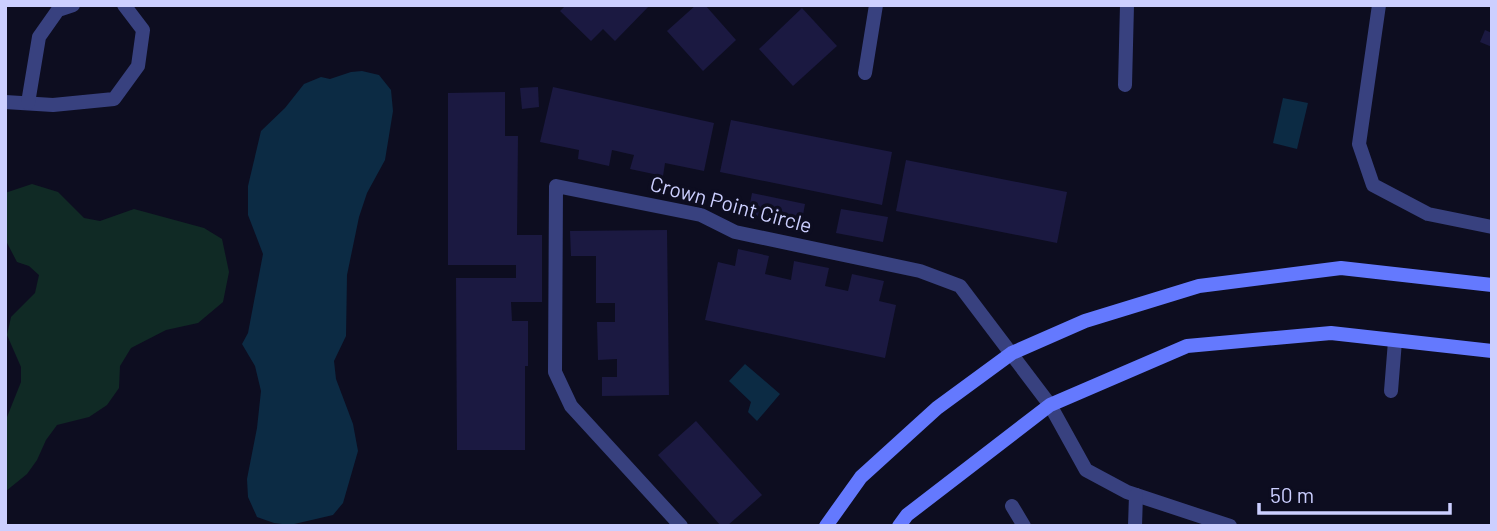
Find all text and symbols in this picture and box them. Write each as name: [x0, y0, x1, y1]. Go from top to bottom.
street label: Crown Point Circle: [648, 170, 815, 237]
scale bar: [1259, 472, 1450, 516]
text: 50 m: [1270, 482, 1314, 507]

